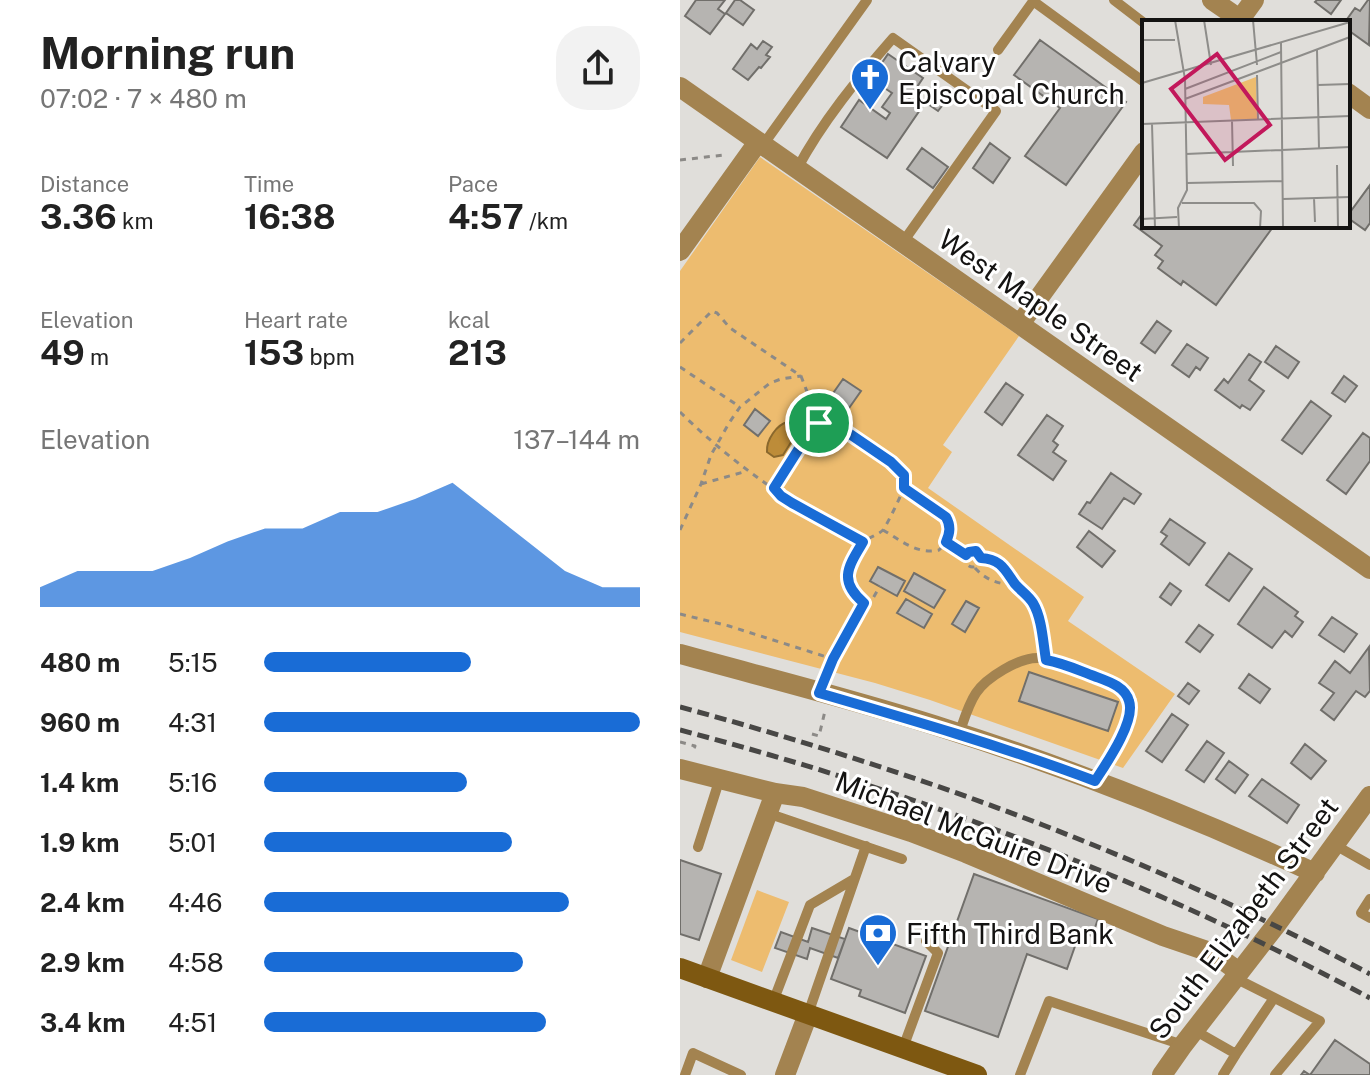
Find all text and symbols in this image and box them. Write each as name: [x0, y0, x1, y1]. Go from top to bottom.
inset map: [1142, 20, 1350, 228]
button: share: [556, 26, 640, 110]
text: Morning run: [40, 27, 295, 79]
place label: Calvary Episcopal Church: [898, 45, 1125, 110]
church icon: Calvary Episcopal Church: [849, 56, 891, 111]
text: 07:02 · 7 × 480 m: [40, 83, 247, 114]
text: Distance: [40, 171, 129, 197]
text: Time: [244, 171, 294, 197]
text: Pace: [448, 171, 498, 197]
text: 3.36: [40, 197, 117, 237]
text: 16:38: [244, 197, 336, 237]
text: 4:57: [448, 197, 524, 237]
text: km: [117, 208, 153, 234]
text: /km: [524, 208, 568, 234]
street label: West Maple Street: [933, 222, 1149, 388]
text: Elevation: [40, 307, 133, 333]
text: Heart rate: [244, 307, 348, 333]
text: kcal: [448, 307, 490, 333]
text: 49: [40, 333, 85, 373]
text: 153: [244, 333, 304, 373]
text: 213: [448, 333, 507, 373]
text: m: [85, 344, 109, 370]
text: bpm: [304, 344, 355, 370]
pin: [785, 389, 853, 457]
icon: arrive: [797, 401, 841, 445]
text: Elevation: [40, 424, 150, 455]
text: 137–144 m: [513, 424, 640, 455]
text: 480 m: [40, 647, 120, 678]
text: 5:15: [168, 647, 218, 678]
text: 960 m: [40, 707, 120, 738]
text: 4:31: [168, 707, 217, 738]
street label: Michael McGuire Drive: [831, 764, 1117, 900]
text: 1.4 km: [40, 767, 119, 798]
text: 5:16: [168, 767, 217, 798]
street label: South Elizabeth Street: [1141, 791, 1345, 1045]
text: 1.9 km: [40, 827, 119, 858]
text: 5:01: [168, 827, 217, 858]
text: 2.4 km: [40, 887, 125, 918]
text: 4:46: [168, 887, 223, 918]
bank icon: Fifth Third Bank: [857, 912, 899, 967]
place label: Fifth Third Bank: [906, 917, 1114, 950]
text: 2.9 km: [40, 947, 125, 978]
text: 4:58: [168, 947, 224, 978]
text: 3.4 km: [40, 1007, 126, 1038]
text: 4:51: [168, 1007, 217, 1038]

